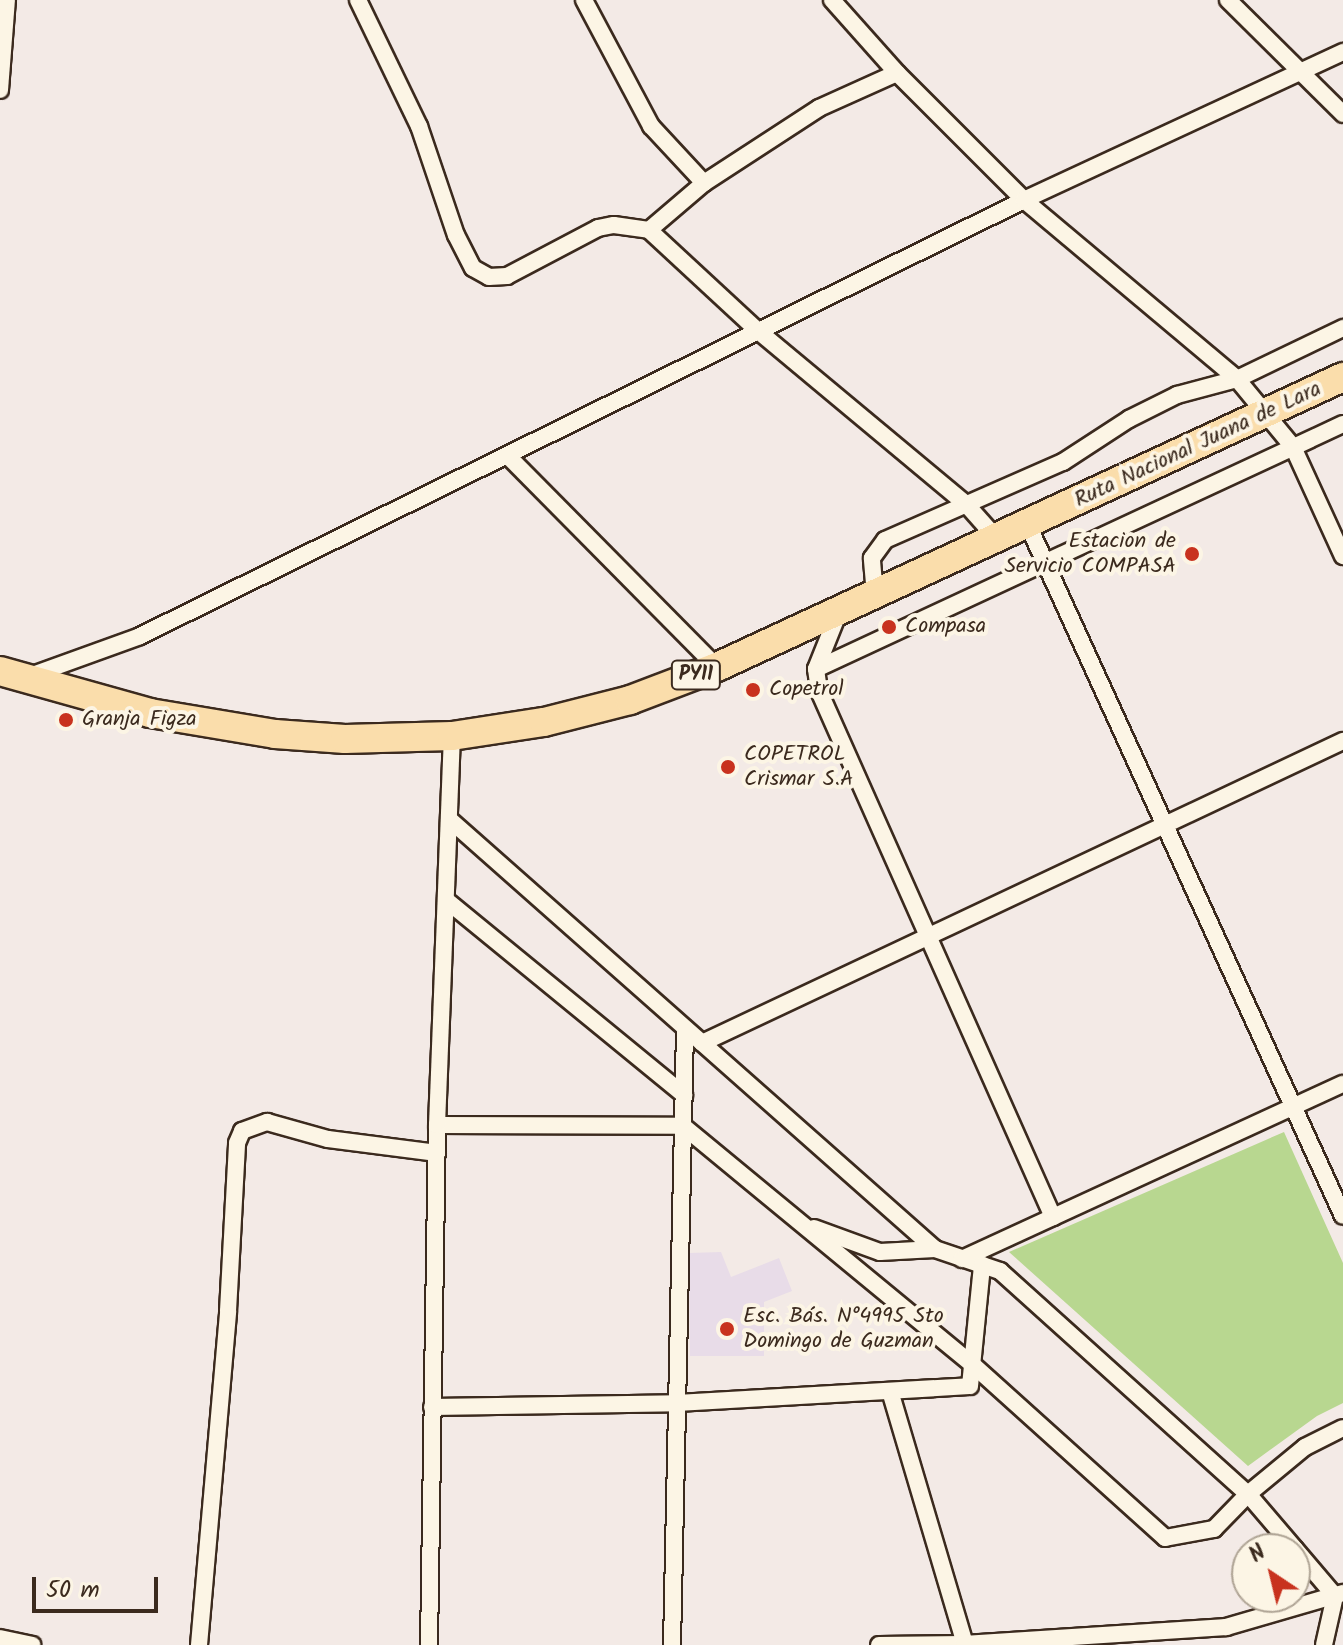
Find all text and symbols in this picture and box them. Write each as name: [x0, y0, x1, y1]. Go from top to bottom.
street label: Ruta Nacional Juana de Lara: [1070, 376, 1326, 514]
place label: Estacion de Servicio COMPASA: [1004, 528, 1176, 580]
marker: Estacion de Servicio COMPASA: [1183, 545, 1201, 563]
place label: Compasa: [905, 614, 986, 640]
marker: Compasa: [880, 618, 898, 636]
road number: PY11: [670, 659, 722, 691]
place label: Copetrol: [769, 677, 844, 703]
marker: Copetrol: [744, 681, 762, 699]
place label: Granja Figza: [82, 707, 197, 733]
marker: Granja Figza: [57, 711, 75, 729]
place label: COPETROL Crismar S.A: [744, 741, 853, 792]
marker: COPETROL Crismar S.A: [719, 758, 737, 776]
place label: Esc. Bás. N°4995 Sto Domingo de Guzman: [743, 1303, 944, 1354]
marker: Esc. Bás. N°4995 Sto Domingo de Guzman: [718, 1320, 736, 1338]
north arrow: [1231, 1533, 1311, 1613]
text: N: [1242, 1536, 1274, 1573]
scale bar: [36, 1561, 162, 1611]
text: 50 m: [46, 1571, 100, 1610]

